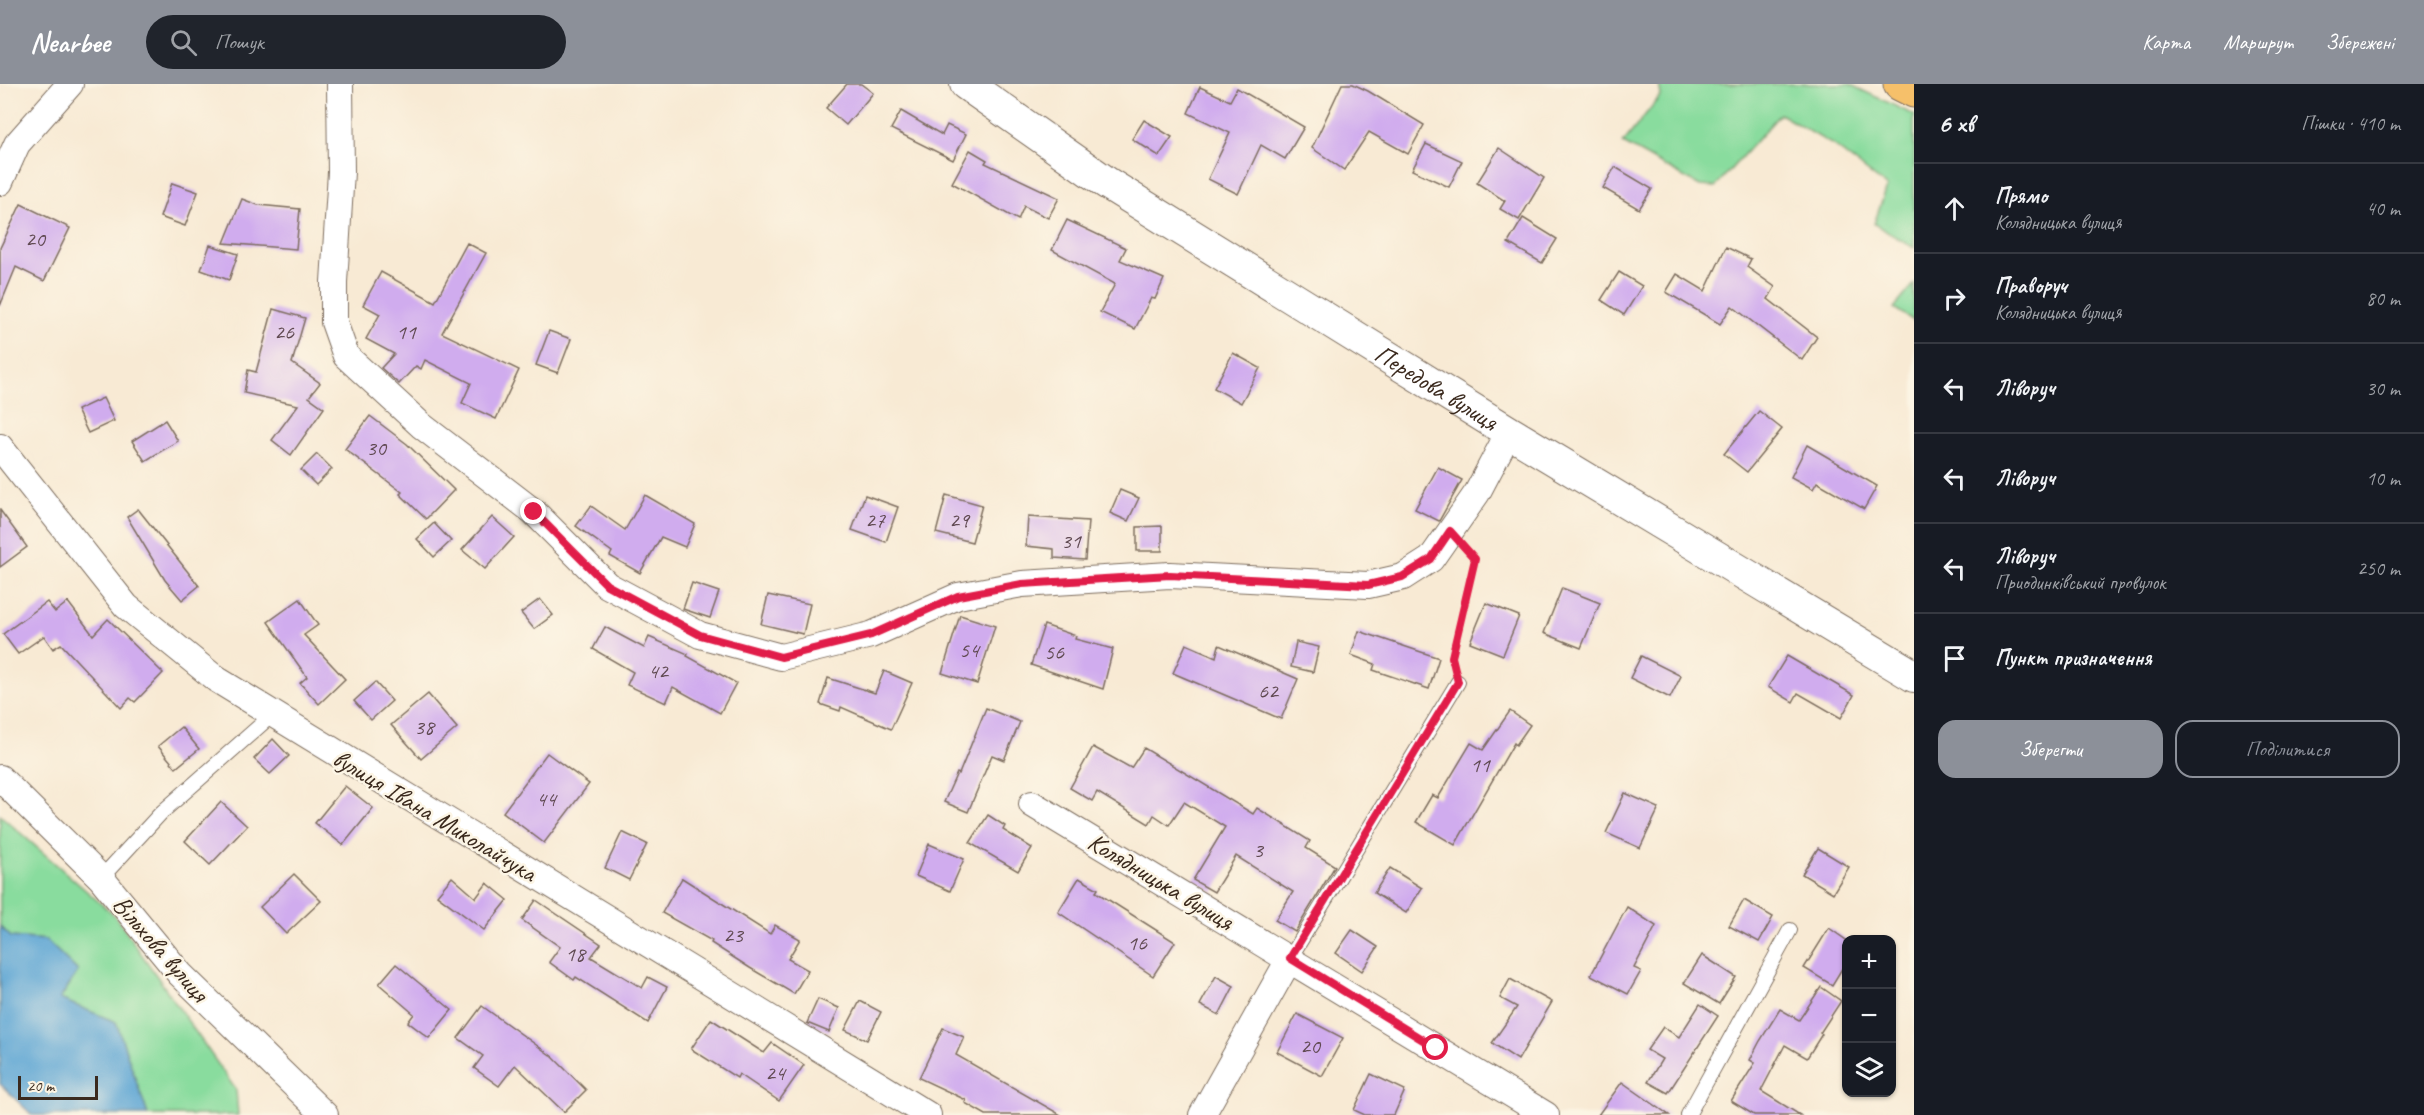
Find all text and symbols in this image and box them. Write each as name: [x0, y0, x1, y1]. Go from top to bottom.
search box: [146, 15, 566, 69]
text: Nearbee: [30, 25, 110, 60]
icon: search: [167, 26, 200, 59]
text: Пошук: [215, 28, 264, 56]
text: Карта: [2142, 29, 2190, 55]
text: Маршрут: [2223, 29, 2293, 55]
text: Збережені: [2326, 29, 2394, 55]
text: 6 хв: [1938, 107, 1974, 140]
text: Пішки · 410 m: [2301, 111, 2400, 136]
text: Прямо: [1995, 182, 2047, 210]
icon: ahead: [1938, 192, 1971, 225]
text: 40 m: [2366, 196, 2400, 221]
text: Колядницька вулиця: [1995, 210, 2121, 235]
house number: 20: [25, 225, 47, 253]
text: Праворуч: [1995, 272, 2067, 300]
icon: right: [1938, 282, 1971, 315]
text: 80 m: [2366, 286, 2400, 311]
text: Колядницька вулиця: [1995, 300, 2121, 325]
house number: 26: [274, 318, 295, 346]
house number: 11: [396, 318, 417, 346]
street label: Передова вулиця: [1369, 337, 1505, 439]
icon: left: [1938, 372, 1971, 405]
text: Ліворуч: [1995, 374, 2055, 402]
text: 30 m: [2366, 376, 2400, 401]
house number: 30: [366, 434, 388, 462]
icon: left: [1938, 462, 1971, 495]
text: Ліворуч: [1995, 464, 2055, 492]
text: 10 m: [2366, 466, 2400, 491]
route end: [520, 498, 546, 524]
house number: 27: [865, 506, 886, 534]
house number: 29: [949, 506, 971, 534]
house number: 31: [1061, 527, 1082, 555]
text: Ліворуч: [1995, 542, 2055, 570]
icon: left: [1938, 552, 1971, 585]
text: 250 m: [2357, 556, 2400, 581]
text: Приодинківський провулок: [1995, 570, 2166, 595]
house number: 54: [959, 636, 981, 664]
house number: 56: [1044, 638, 1065, 666]
icon: arrive: [1938, 642, 1971, 675]
text: Пункт призначення: [1995, 644, 2152, 672]
house number: 42: [648, 657, 670, 685]
house number: 62: [1258, 677, 1280, 705]
house number: 38: [414, 713, 436, 741]
button: Зберегти: [1938, 720, 2163, 778]
button: Поділитися: [2175, 720, 2400, 778]
street label: вулиця Івана Миколайчука: [327, 742, 544, 890]
house number: 11: [1470, 751, 1491, 779]
house number: 44: [536, 785, 558, 813]
street label: Колядницька вулиця: [1082, 825, 1241, 939]
house number: 3: [1253, 836, 1265, 864]
street label: Вільхова вулиця: [105, 888, 217, 1010]
house number: 23: [723, 921, 745, 949]
house number: 16: [1127, 929, 1148, 957]
map controls: [1842, 935, 1896, 1097]
button: +: [1842, 935, 1896, 989]
house number: 18: [565, 940, 587, 968]
button: −: [1842, 989, 1896, 1043]
house number: 20: [1300, 1032, 1322, 1060]
route start: [1422, 1034, 1448, 1060]
button: layers: [1842, 1043, 1896, 1097]
house number: 24: [765, 1059, 787, 1087]
scale bar: [18, 1073, 98, 1100]
text: 20 m: [27, 1076, 54, 1096]

